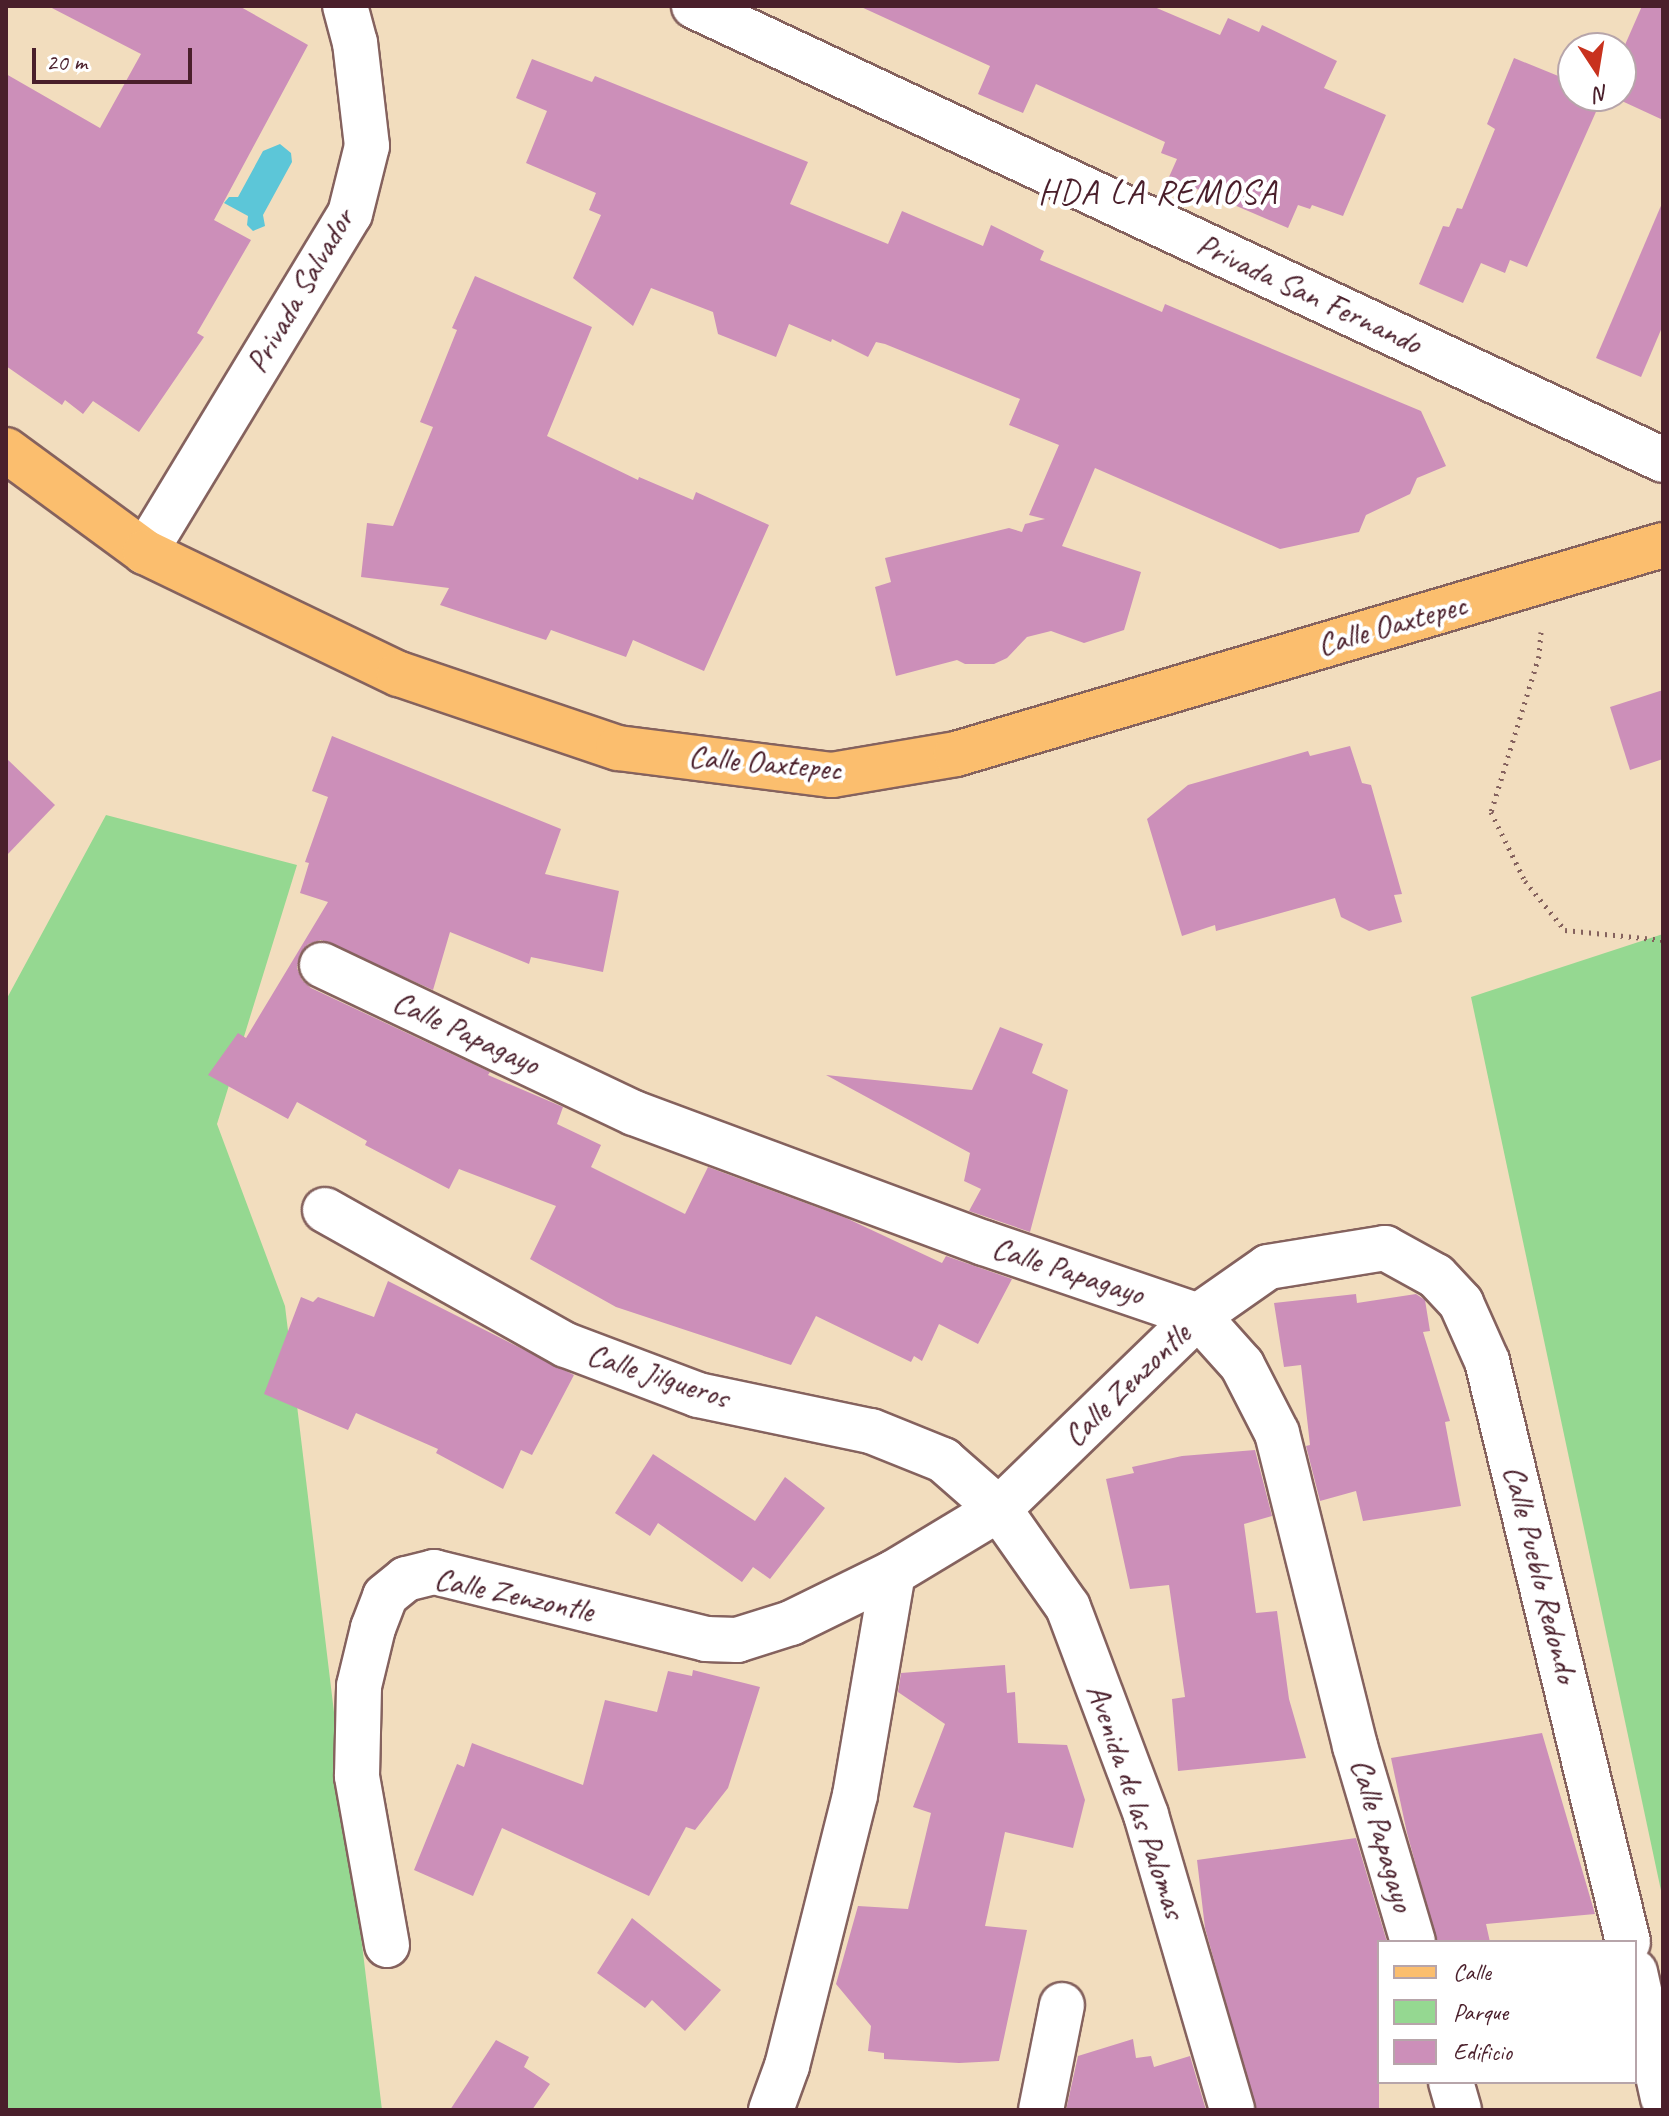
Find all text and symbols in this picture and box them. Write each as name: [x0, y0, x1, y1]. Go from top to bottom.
scale bar: [36, 32, 196, 82]
north arrow: [1557, 32, 1637, 112]
text: 20 m: [46, 47, 87, 77]
text: N: [1592, 78, 1611, 109]
district label: HDA LA REMOSA: [1039, 172, 1277, 212]
street label: Privada Salvador: [238, 202, 362, 380]
street label: Privada San Fernando: [1191, 225, 1427, 363]
street label: Calle Oaxtepec: [1313, 585, 1471, 665]
street label: Calle Oaxtepec: [687, 737, 843, 789]
street label: Calle Papagayo: [387, 982, 545, 1084]
street label: Calle Papagayo: [987, 1228, 1149, 1314]
street label: Calle Zenzontle: [1056, 1315, 1198, 1455]
street label: Calle Jilgueros: [582, 1335, 734, 1417]
street label: Calle Pueblo Redondo: [1495, 1462, 1585, 1686]
street label: Calle Zenzontle: [432, 1560, 596, 1630]
street label: Avenida de las Palomas: [1078, 1678, 1194, 1924]
street label: Calle Papagayo: [1342, 1754, 1422, 1916]
legend: [1377, 1940, 1637, 2084]
text: Calle: [1453, 1957, 1491, 1987]
text: Parque: [1453, 1997, 1508, 2027]
text: Edificio: [1453, 2037, 1512, 2067]

